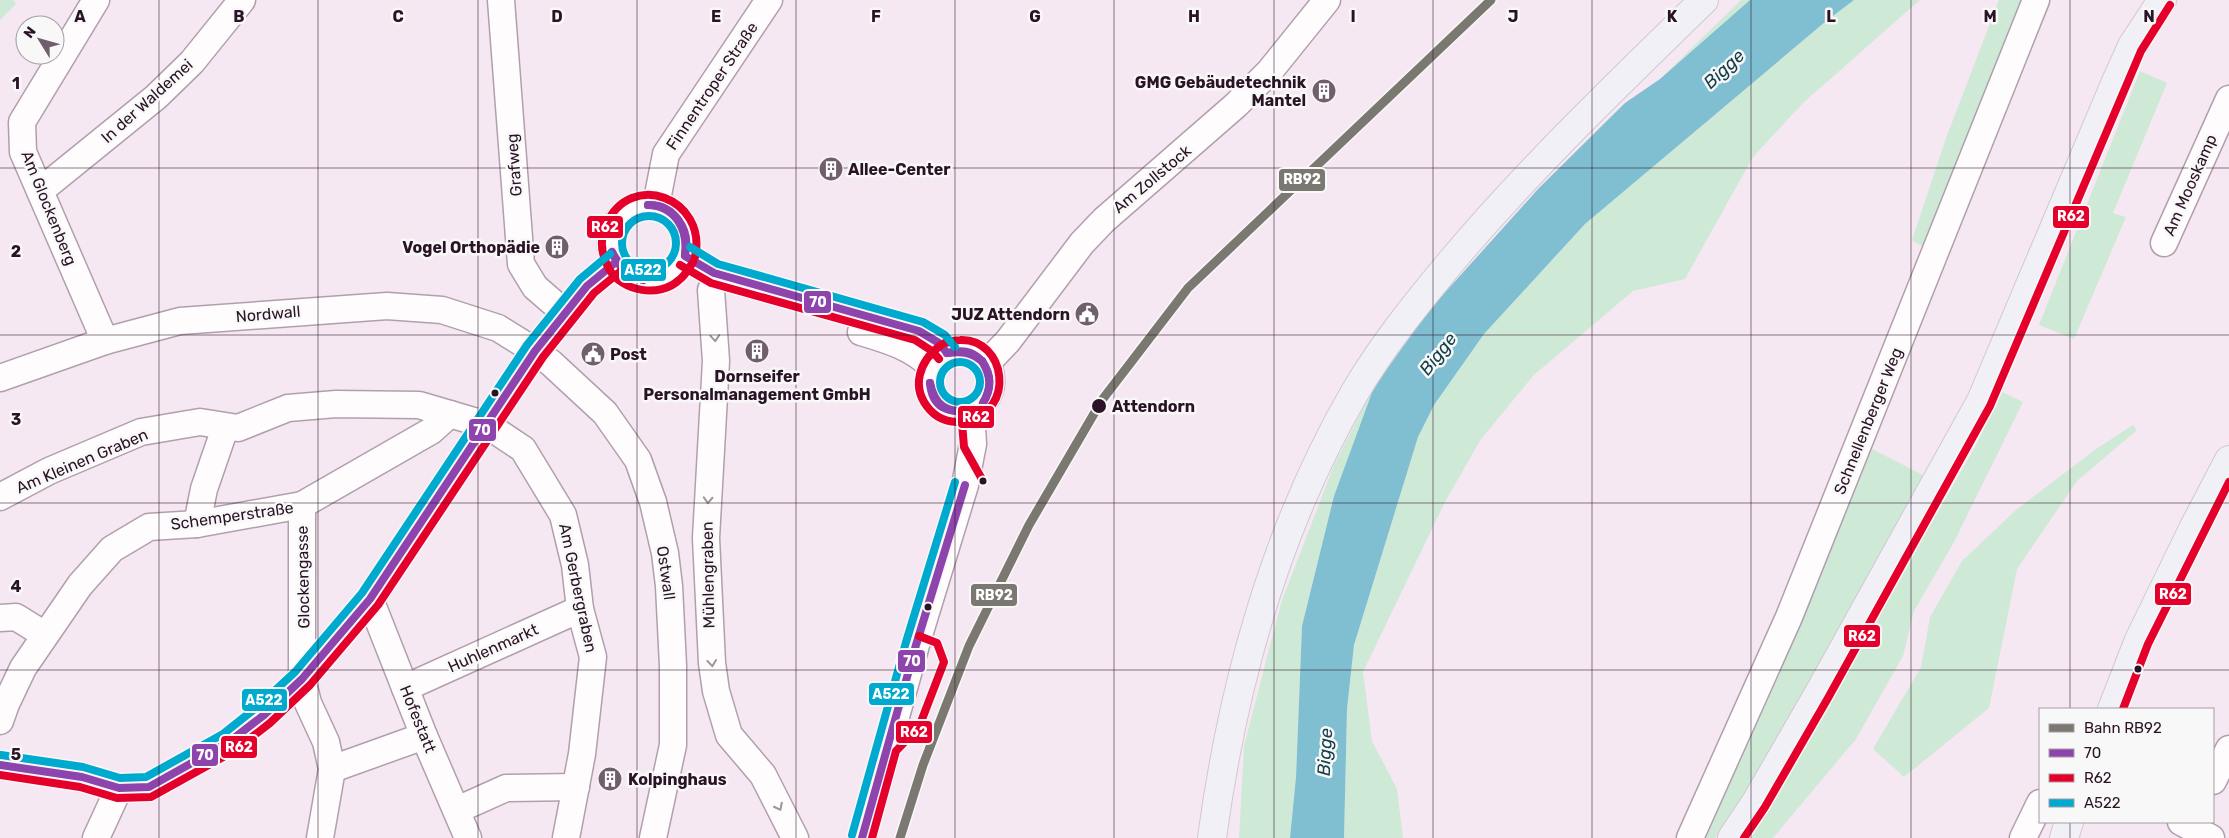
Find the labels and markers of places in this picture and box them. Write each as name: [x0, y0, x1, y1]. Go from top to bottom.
place label: GMG Gebäudetechnik Mantel: [1135, 73, 1307, 110]
building icon: GMG Gebäudetechnik Mantel: [1311, 78, 1337, 104]
building icon: Allee-Center: [818, 156, 844, 182]
place label: Allee-Center: [848, 160, 951, 179]
building icon: Vogel Orthopädie: [544, 234, 570, 260]
place label: Vogel Orthopädie: [402, 238, 540, 257]
public building icon: JUZ Attendorn: [1074, 301, 1100, 327]
place label: JUZ Attendorn: [951, 305, 1070, 324]
building icon: Dornseifer Personalmanagement GmbH: [744, 338, 770, 364]
public building icon: Post: [580, 341, 606, 367]
place label: Post: [610, 345, 647, 364]
place label: Dornseifer Personalmanagement GmbH: [643, 367, 871, 404]
unlabelled marker: [490, 388, 500, 398]
marker: Attendorn: [1090, 397, 1108, 415]
place label: Attendorn: [1112, 397, 1195, 416]
unlabelled marker: [978, 476, 988, 486]
unlabelled marker: [923, 602, 933, 612]
unlabelled marker: [2133, 664, 2143, 674]
building icon: Kolpinghaus: [597, 766, 623, 792]
place label: Kolpinghaus: [628, 770, 727, 789]

